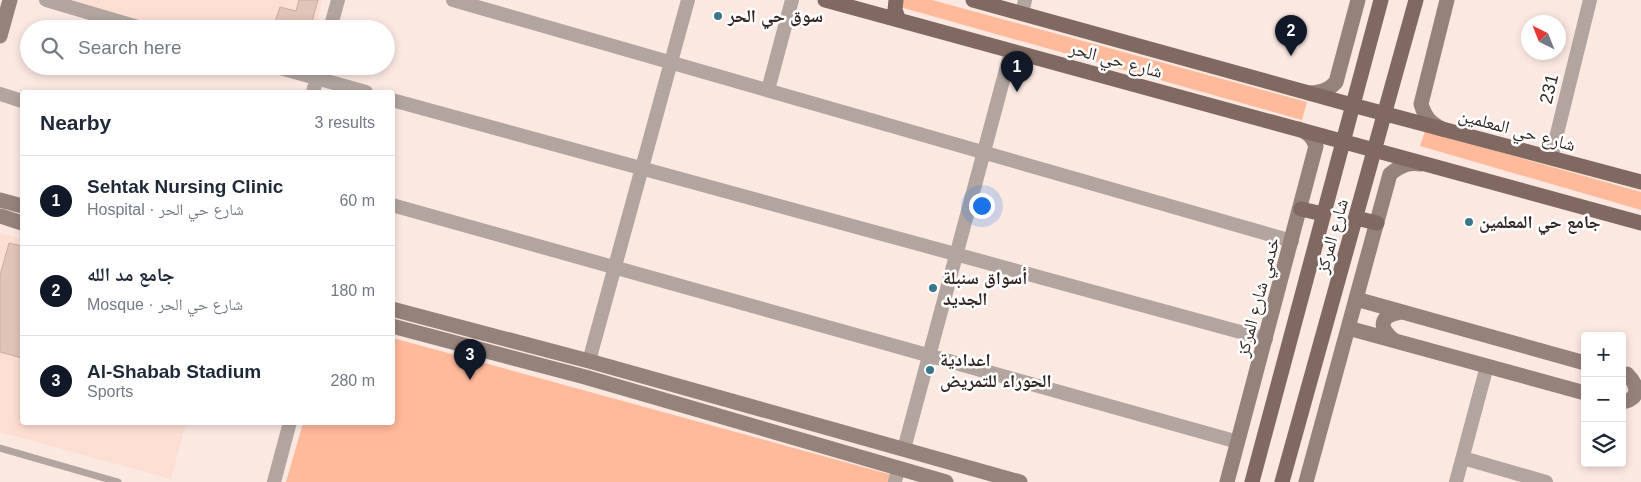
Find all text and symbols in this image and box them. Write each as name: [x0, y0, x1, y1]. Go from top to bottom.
place label: سوق حي الحر: [727, 6, 823, 30]
marker: سوق حي الحر: [712, 10, 724, 22]
pin: 2: [1275, 15, 1307, 56]
north arrow: [1521, 15, 1566, 60]
search box: [20, 20, 395, 75]
icon: search: [38, 34, 66, 62]
text: Search here: [78, 37, 182, 58]
street label: شارع حي الحر: [1065, 38, 1165, 86]
pin: 1: [1001, 51, 1033, 92]
street label: 231: [1536, 72, 1562, 106]
street label: شارع حي المعلمين: [1455, 105, 1577, 160]
text: Nearby: [40, 111, 111, 134]
text: 3 results: [315, 114, 375, 131]
text: Sehtak Nursing Clinic: [87, 176, 283, 197]
text: 1: [52, 192, 60, 209]
text: 60 m: [339, 192, 375, 209]
your location: [969, 193, 995, 219]
street label: شارع المركز: [1312, 196, 1353, 277]
text: Hospital · شارع حي الحر: [87, 201, 244, 218]
place label: جامع حي المعلمين: [1479, 212, 1601, 236]
marker: جامع حي المعلمين: [1463, 216, 1475, 228]
street label: خدمي شارع المركز: [1232, 235, 1288, 361]
text: جامع مد الله: [87, 264, 175, 285]
place label: أسواق سنبلة الجديد: [943, 267, 1027, 309]
text: 2: [52, 282, 60, 299]
text: 180 m: [331, 282, 375, 299]
marker: أسواق سنبلة الجديد: [927, 282, 939, 294]
text: Mosque · شارع حي الحر: [87, 296, 243, 313]
map controls: [1581, 332, 1626, 467]
button: +: [1581, 332, 1626, 377]
pin: 3: [454, 339, 486, 380]
place label: اعدادية الحوراء للتمريض: [940, 350, 1052, 392]
text: Al-Shabab Stadium: [87, 361, 261, 382]
marker: اعدادية الحوراء للتمريض: [924, 364, 936, 376]
text: 3: [52, 372, 60, 389]
text: 280 m: [331, 372, 375, 389]
button: −: [1581, 377, 1626, 422]
text: Sports: [87, 383, 133, 400]
button: layers: [1581, 422, 1626, 467]

